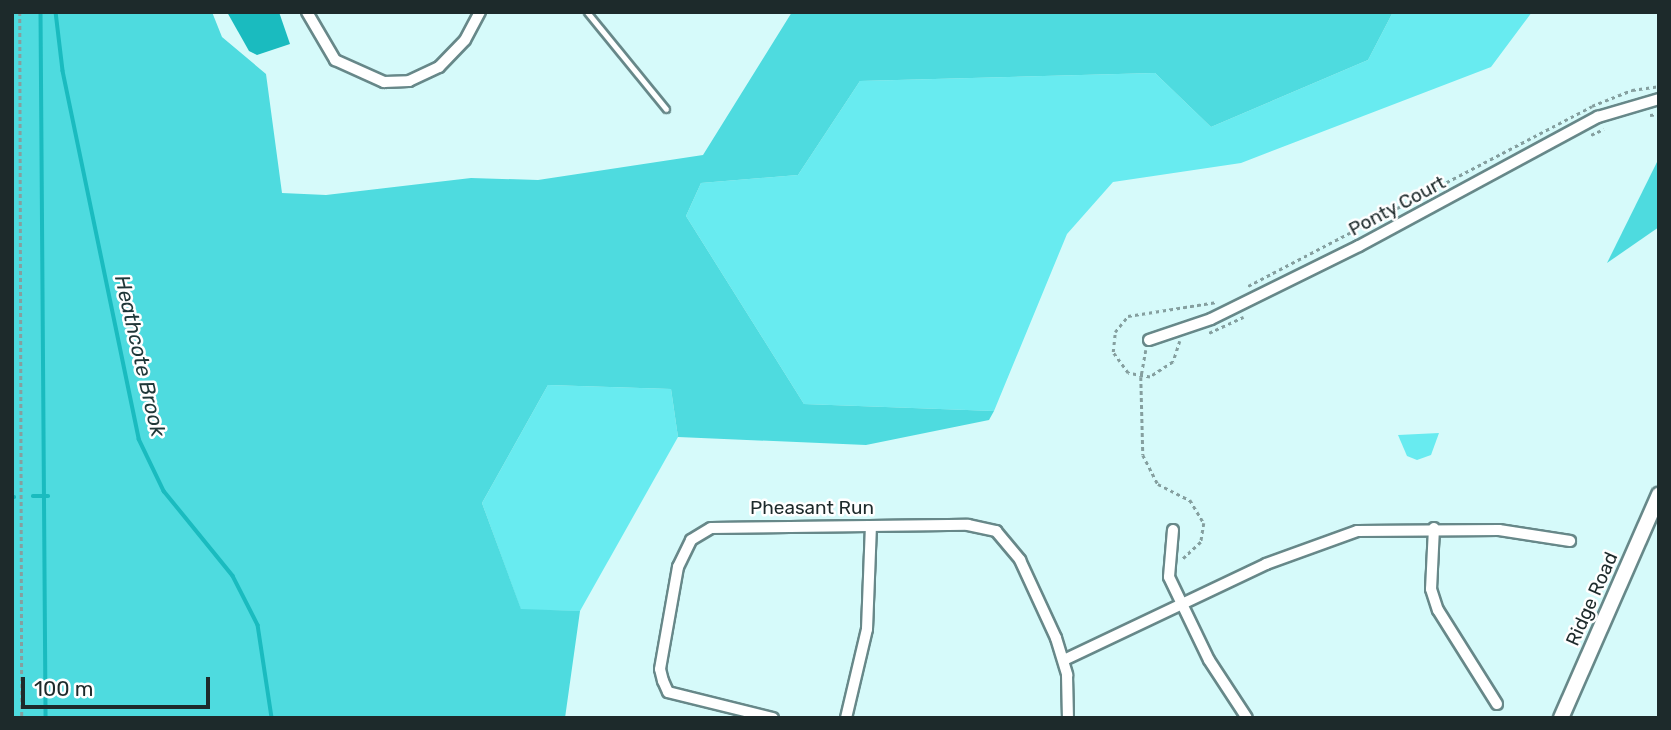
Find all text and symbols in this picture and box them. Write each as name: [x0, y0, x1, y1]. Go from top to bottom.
street label: Ponty Court: [1345, 171, 1449, 241]
water label: Heathcote Brook: [109, 273, 171, 439]
street label: Pheasant Run: [750, 497, 874, 519]
street label: Ridge Road: [1561, 549, 1623, 649]
scale bar: [24, 664, 214, 708]
text: 100 m: [34, 676, 93, 701]

